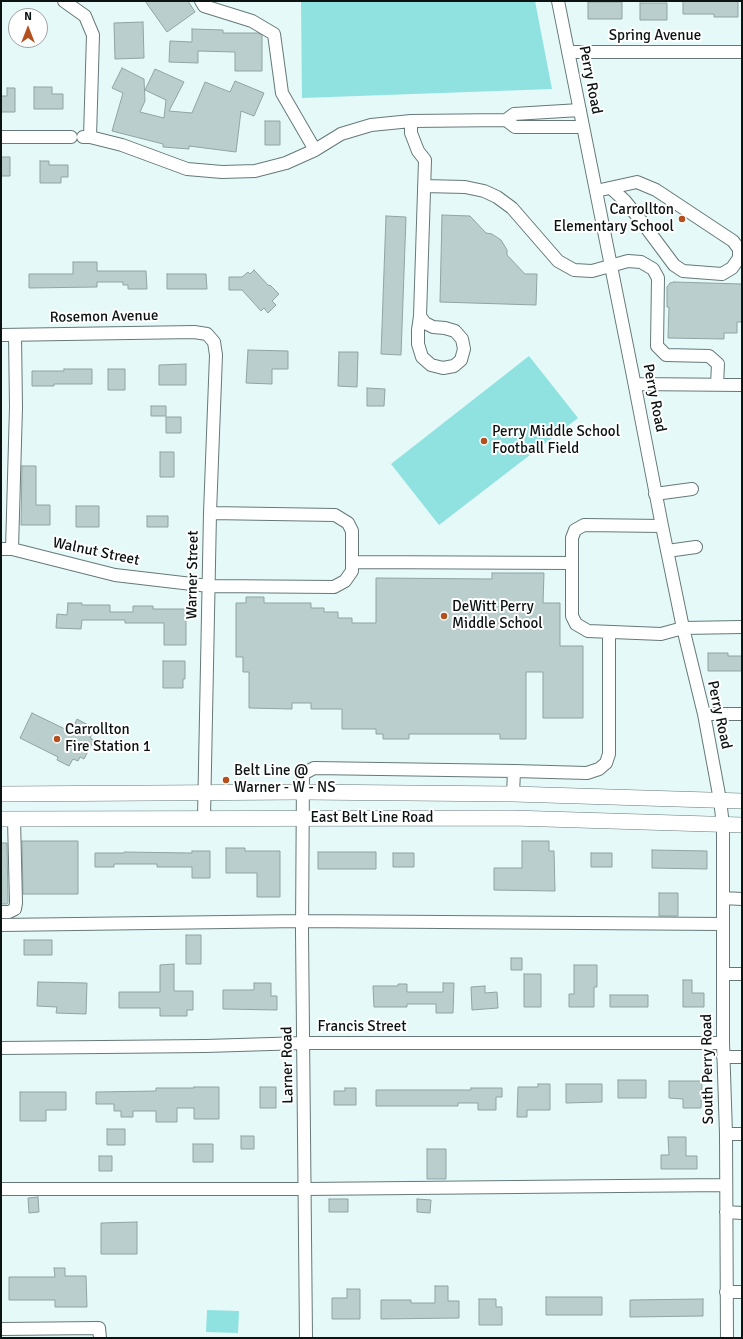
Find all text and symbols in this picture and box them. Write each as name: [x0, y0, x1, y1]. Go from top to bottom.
north arrow: [8, 8, 48, 48]
text: N: [24, 10, 32, 23]
street label: Spring Avenue: [609, 27, 701, 45]
street label: Perry Road: [575, 44, 605, 116]
place label: Carrollton Elementary School: [553, 201, 674, 236]
marker: Carrollton Elementary School: [677, 214, 687, 224]
street label: Rosemon Avenue: [49, 307, 159, 327]
street label: Perry Road: [639, 362, 669, 434]
place label: Perry Middle School Football Field: [492, 423, 620, 458]
marker: Perry Middle School Football Field: [479, 436, 489, 446]
street label: Warner Street: [183, 530, 203, 620]
street label: Walnut Street: [51, 534, 141, 570]
place label: DeWitt Perry Middle School: [452, 598, 543, 633]
marker: DeWitt Perry Middle School: [439, 611, 449, 621]
street label: Perry Road: [703, 679, 735, 751]
place label: Carrollton Fire Station 1: [65, 721, 151, 756]
marker: Carrollton Fire Station 1: [52, 734, 62, 744]
place label: Belt Line @ Warner - W - NS: [234, 762, 336, 797]
marker: Belt Line @ Warner - W - NS: [221, 775, 231, 785]
street label: East Belt Line Road: [310, 809, 434, 827]
street label: South Perry Road: [698, 1014, 718, 1124]
street label: Francis Street: [318, 1018, 406, 1036]
street label: Larner Road: [278, 1026, 298, 1104]

